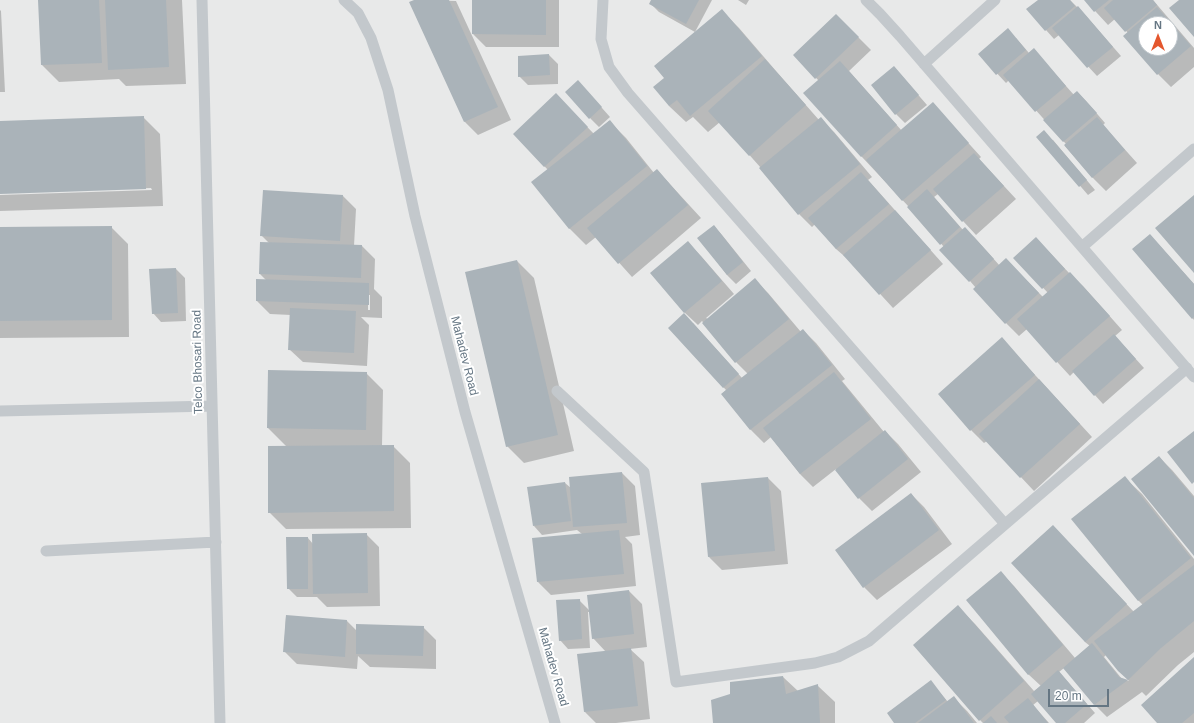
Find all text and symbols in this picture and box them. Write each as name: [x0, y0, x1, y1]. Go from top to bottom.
north arrow: [1138, 16, 1178, 56]
text: N: [1154, 19, 1162, 31]
street label: Telco Bhosari Road: [190, 310, 206, 414]
street label: Mahadev Road: [447, 315, 481, 397]
street label: Mahadev Road: [535, 626, 571, 708]
scale bar: [1050, 681, 1111, 707]
text: 20 m: [1055, 689, 1082, 703]

